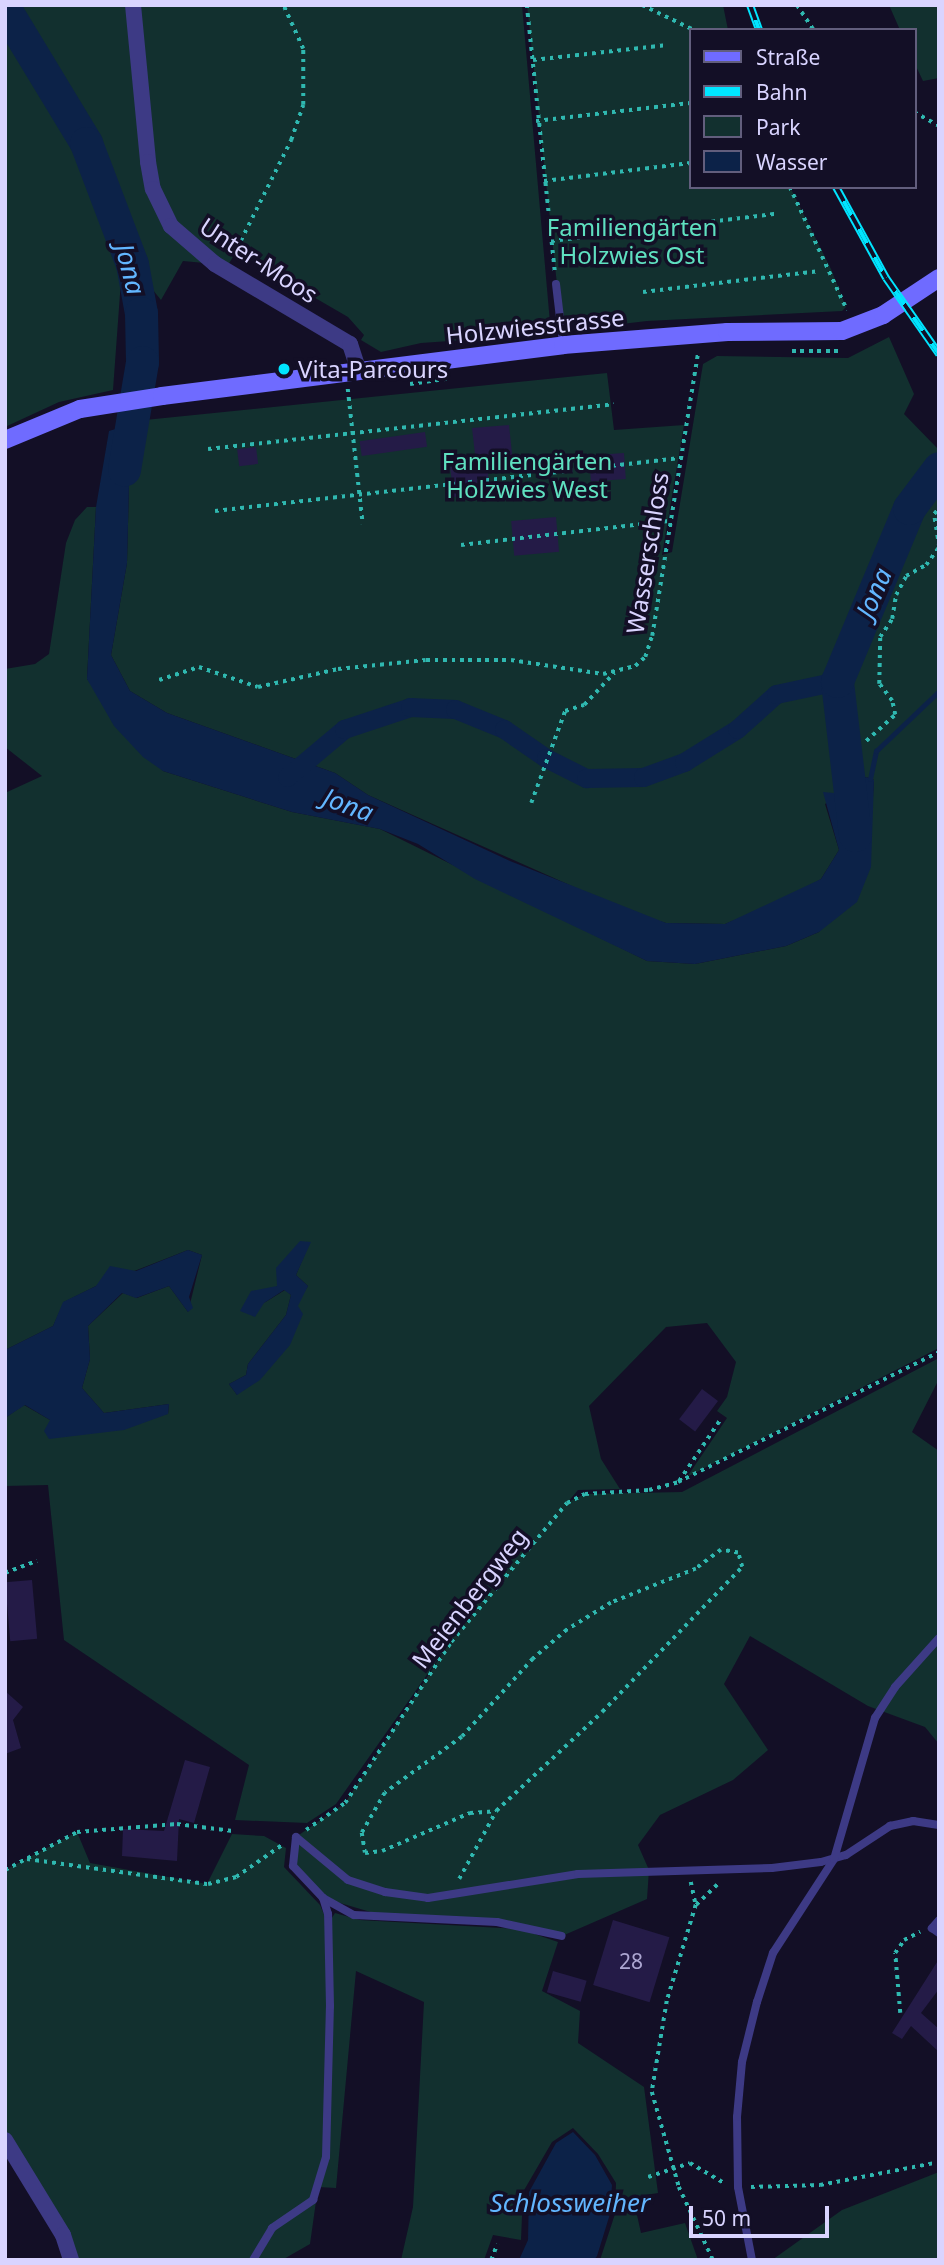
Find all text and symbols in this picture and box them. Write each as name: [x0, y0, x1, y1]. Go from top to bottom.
legend: [688, 28, 916, 189]
text: Straße: [756, 43, 820, 71]
text: Bahn: [756, 78, 807, 106]
text: Park: [756, 113, 800, 141]
text: Wasser: [756, 148, 828, 176]
street label: Unter-Moos: [195, 211, 323, 309]
park label: Familiengärten Holzwies Ost: [547, 213, 717, 269]
water label: Jona: [108, 240, 152, 298]
street label: Holzwiesstrasse: [444, 302, 626, 350]
place label: Vita-Parcours: [298, 355, 448, 383]
marker: Vita-Parcours: [276, 361, 292, 377]
park label: Familiengärten Holzwies West: [442, 447, 612, 503]
street label: Wasserschloss: [620, 470, 674, 636]
water label: Jona: [850, 563, 898, 623]
water label: Jona: [318, 782, 378, 828]
street label: Meienbergweg: [405, 1522, 533, 1674]
house number: 28: [619, 1948, 643, 1974]
water label: Schlossweiher: [490, 2187, 650, 2219]
scale bar: [692, 2192, 832, 2236]
text: 50 m: [702, 2204, 751, 2232]

